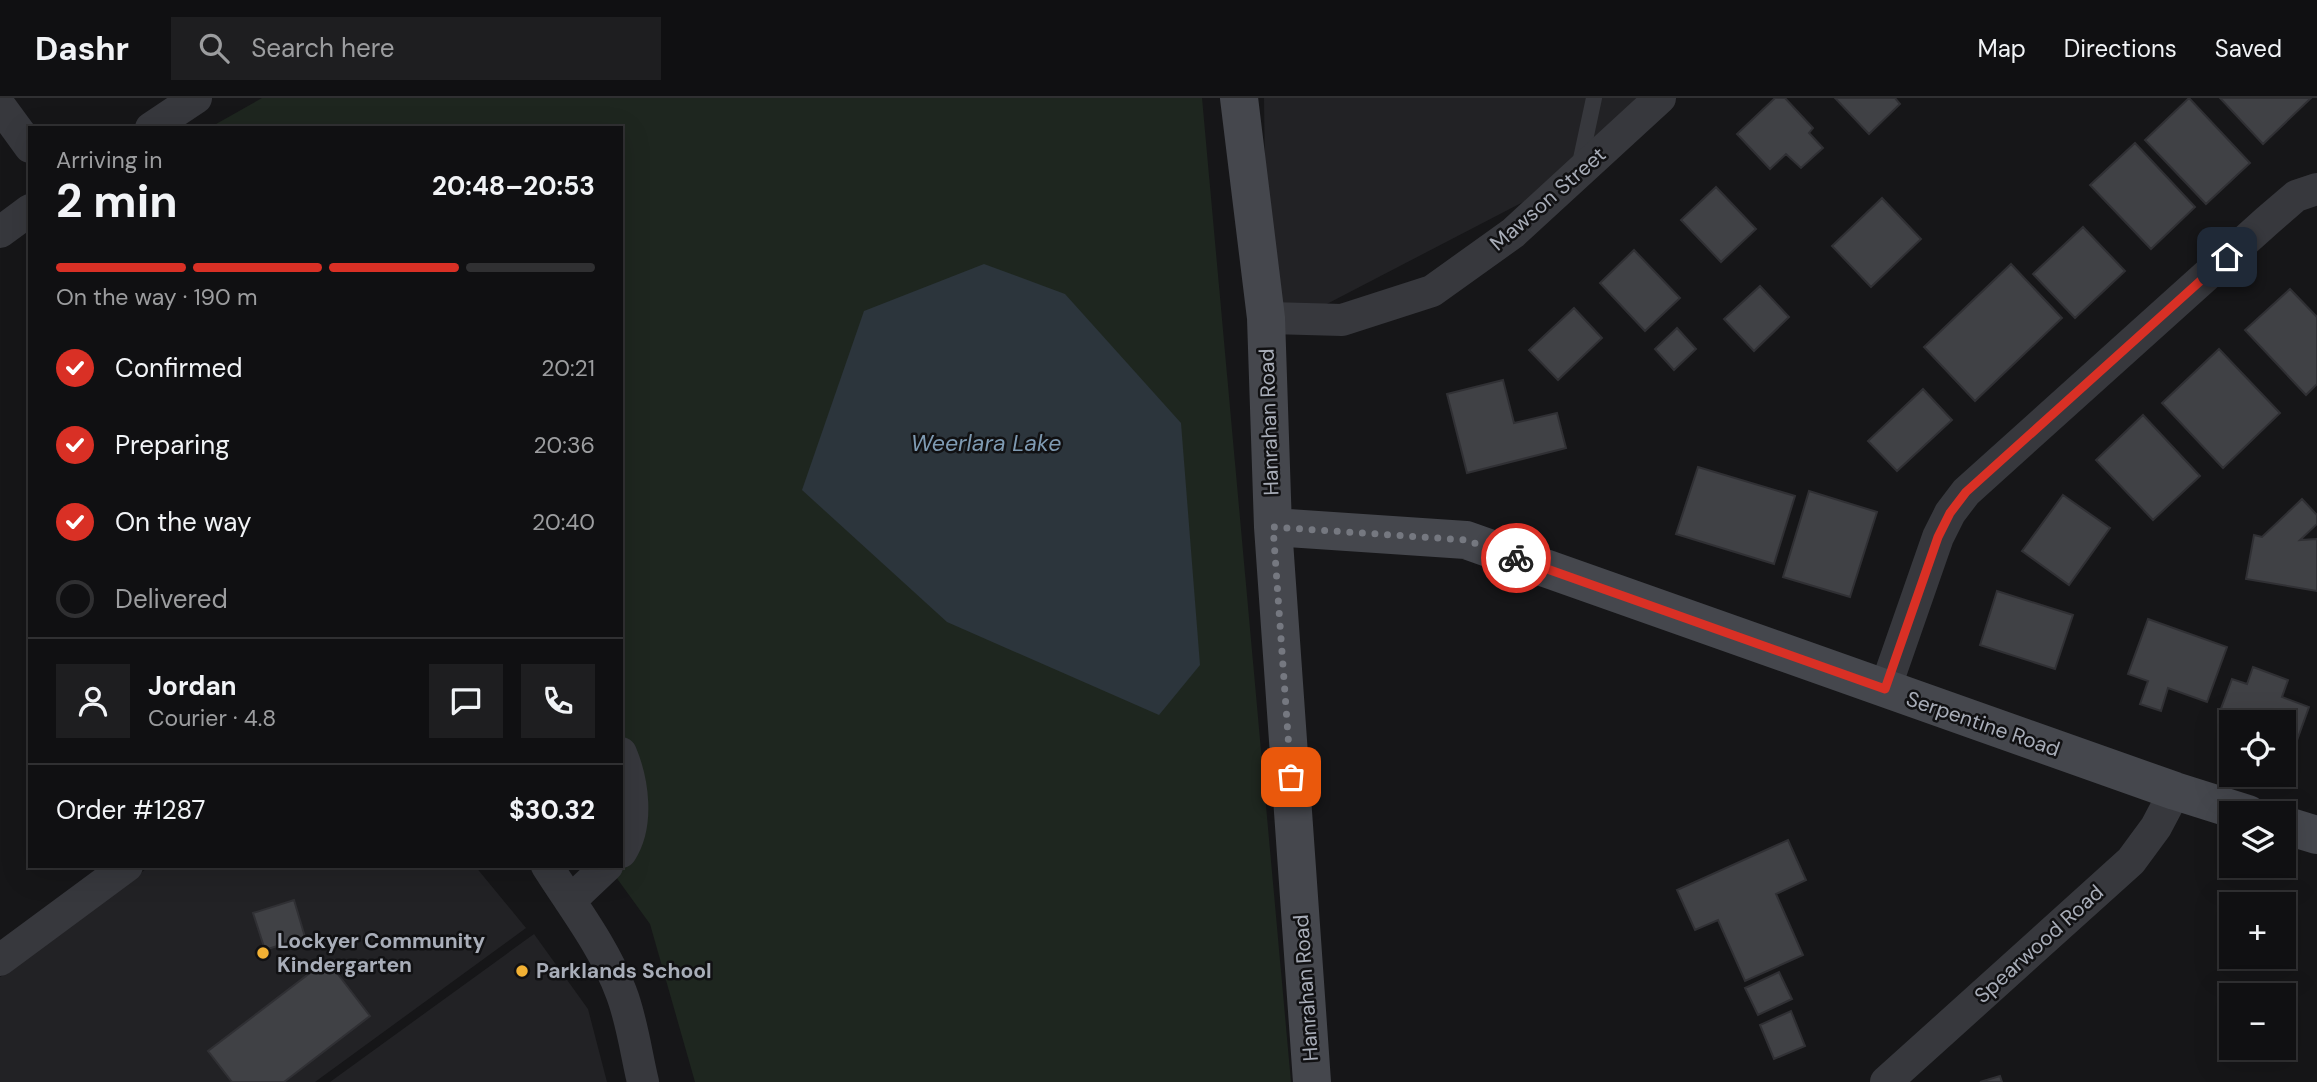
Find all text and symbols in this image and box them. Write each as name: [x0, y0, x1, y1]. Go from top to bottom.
search box: [171, 17, 661, 80]
text: Dashr: [35, 27, 129, 70]
icon: search: [195, 29, 233, 67]
text: Search here: [251, 31, 395, 65]
text: Map: [1978, 33, 2026, 64]
text: Directions: [2064, 33, 2177, 64]
text: Saved: [2215, 33, 2282, 64]
street label: Mawson Street: [1484, 141, 1612, 257]
text: Arriving in: [56, 145, 162, 175]
text: 20:48–20:53: [432, 169, 595, 203]
text: 2 min: [56, 171, 178, 231]
pin: [2197, 227, 2257, 287]
icon: home: [2208, 238, 2246, 276]
text: On the way · 190 m: [56, 282, 257, 312]
street label: Hanrahan Road: [1252, 348, 1286, 496]
icon: check: [56, 349, 94, 387]
text: Confirmed: [115, 351, 242, 385]
text: 20:21: [541, 353, 595, 383]
icon: check: [56, 426, 94, 464]
text: Preparing: [115, 428, 230, 462]
water label: Weerlara Lake: [911, 428, 1061, 458]
text: 20:36: [534, 430, 595, 460]
icon: check: [56, 503, 94, 541]
text: On the way: [115, 505, 251, 539]
text: 20:40: [532, 507, 595, 537]
courier: [1481, 523, 1551, 593]
icon: bike: [1497, 539, 1535, 577]
text: Delivered: [115, 582, 228, 616]
button: person: [56, 664, 130, 738]
button: chat: [429, 664, 503, 738]
button: phone: [521, 664, 595, 738]
text: Jordan: [148, 669, 237, 703]
street label: Serpentine Road: [1902, 685, 2064, 763]
text: Courier · 4.8: [148, 703, 276, 733]
map controls: [2219, 710, 2296, 1060]
button: locate: [2219, 710, 2296, 787]
pin: [1261, 747, 1321, 807]
icon: bag: [1272, 758, 1310, 796]
text: Order #1287: [56, 793, 205, 827]
text: $30.32: [509, 793, 595, 827]
button: layers: [2219, 801, 2296, 878]
street label: Spearwood Road: [1968, 879, 2110, 1009]
button: +: [2219, 892, 2296, 969]
street label: Hanrahan Road: [1287, 914, 1325, 1062]
place label: Lockyer Community Kindergarten: [277, 927, 485, 979]
marker: Lockyer Community Kindergarten: [255, 945, 271, 961]
place label: Parklands School: [536, 957, 712, 985]
marker: Parklands School: [514, 963, 530, 979]
button: −: [2219, 983, 2296, 1060]

